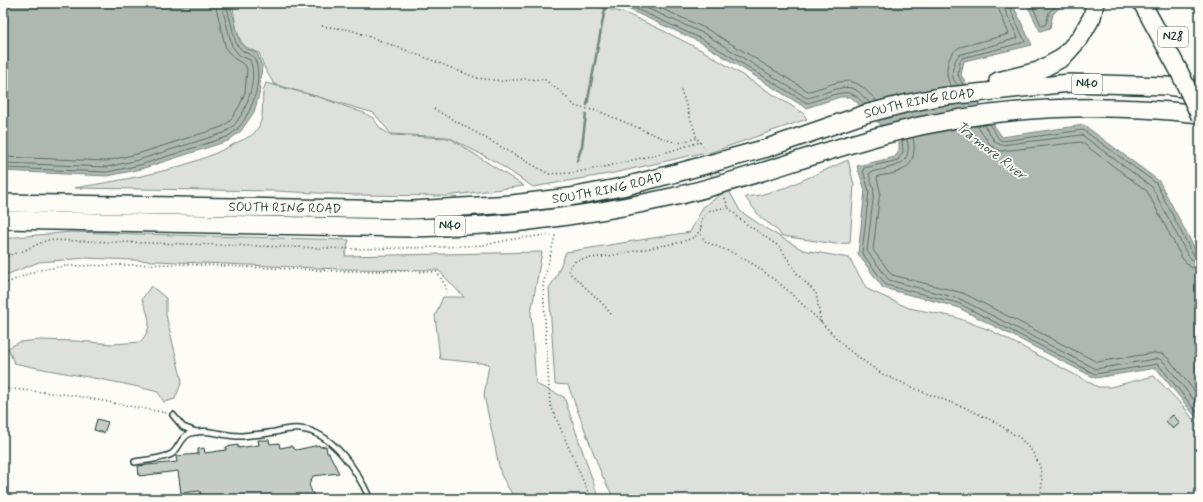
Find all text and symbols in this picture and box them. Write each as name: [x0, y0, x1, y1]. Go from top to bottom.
road number: N28: [1158, 27, 1188, 47]
road number: N40: [1072, 74, 1102, 94]
street label: SOUTH RING ROAD: [862, 85, 976, 122]
water label: Tramore River: [952, 118, 1032, 185]
street label: SOUTH RING ROAD: [551, 168, 665, 208]
street label: SOUTH RING ROAD: [228, 198, 341, 217]
road number: N40: [435, 216, 465, 236]

